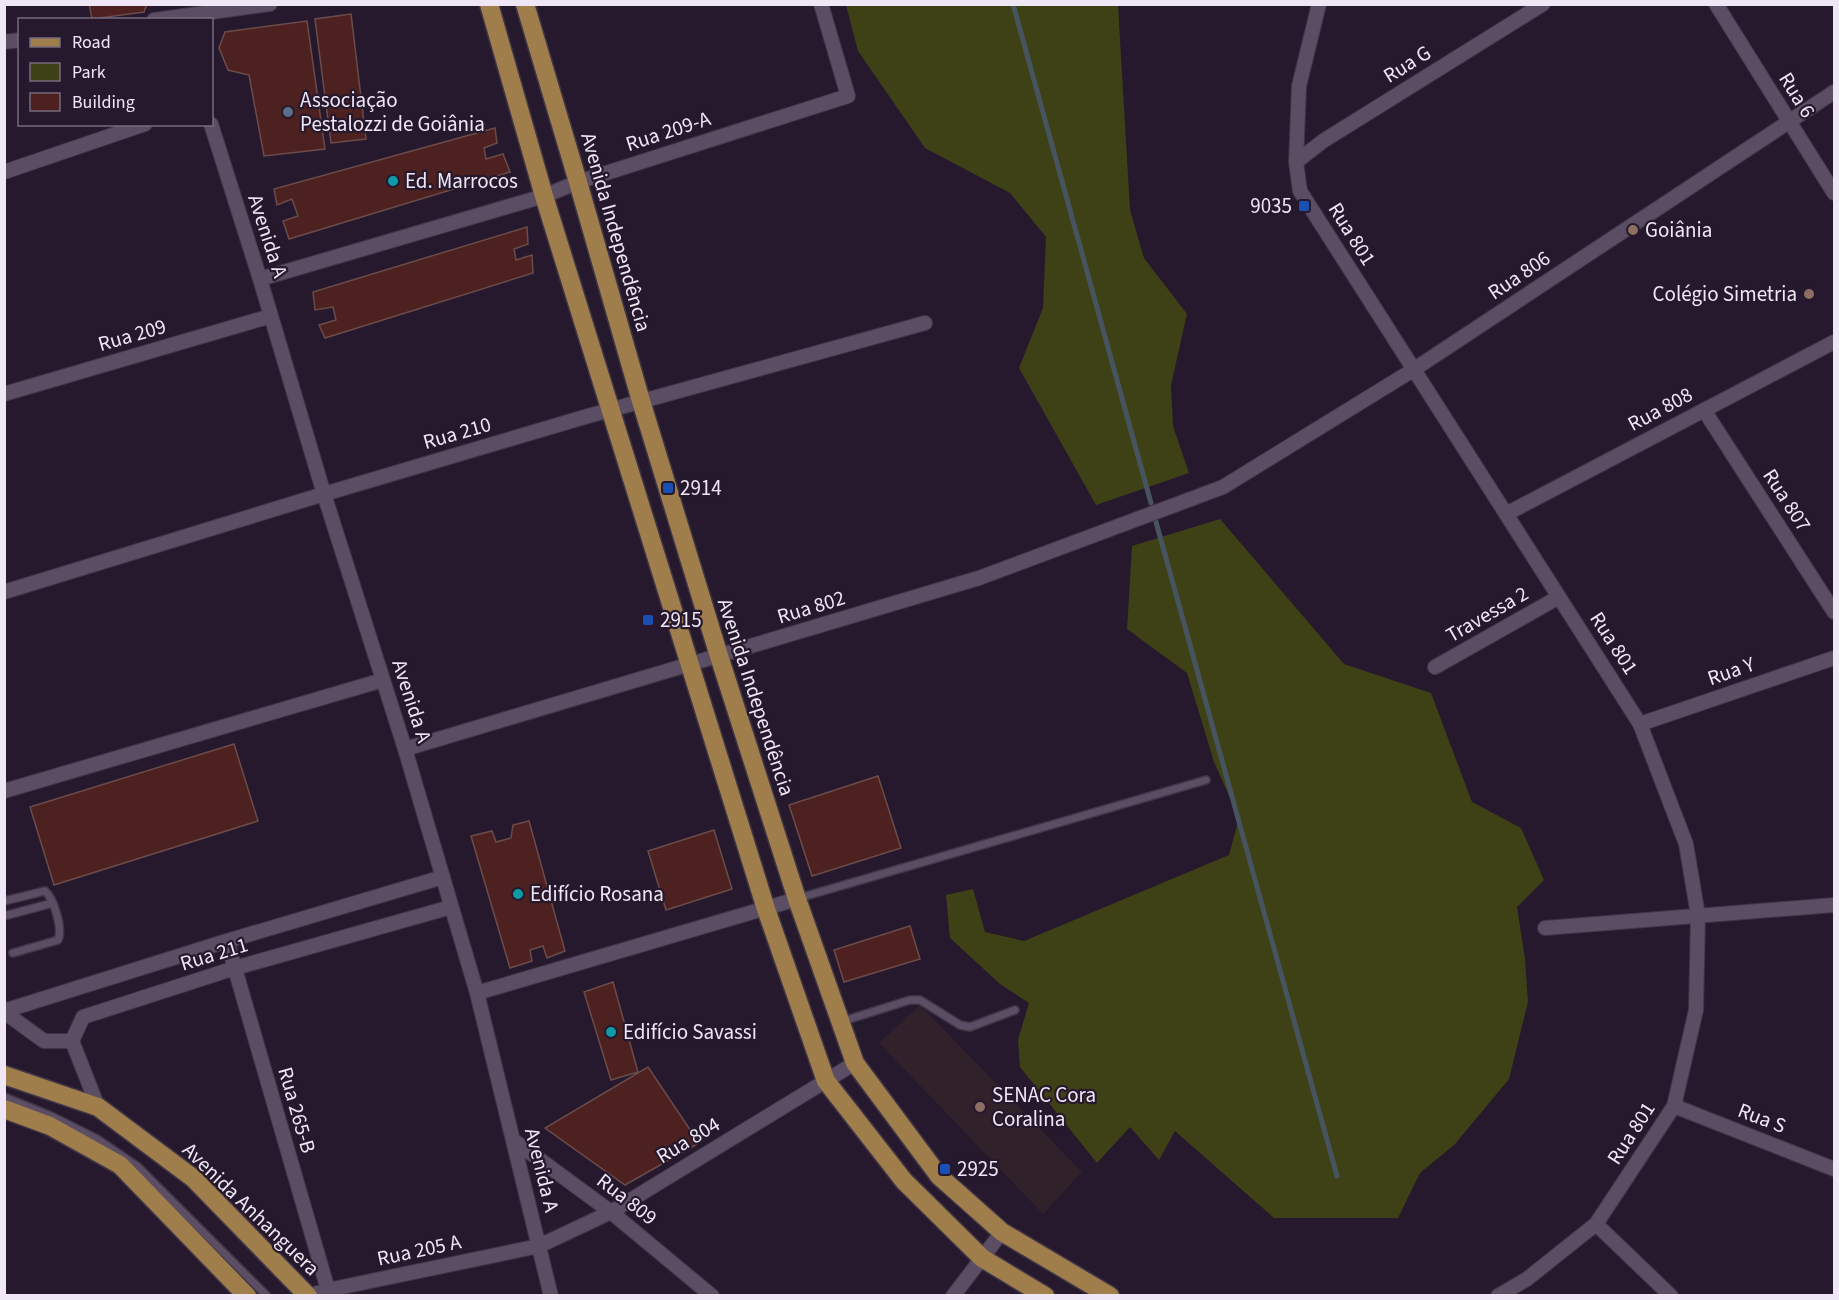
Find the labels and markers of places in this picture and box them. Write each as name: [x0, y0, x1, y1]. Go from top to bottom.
place label: Associação Pestalozzi de Goiânia: [300, 85, 485, 139]
marker: Associação Pestalozzi de Goiânia: [281, 105, 295, 119]
place label: Ed. Marrocos: [405, 166, 518, 196]
marker: Ed. Marrocos: [386, 174, 400, 188]
place label: 9035: [1250, 191, 1292, 221]
marker: 9035: [1297, 199, 1311, 213]
place label: Goiânia: [1645, 215, 1712, 245]
marker: Goiânia: [1626, 223, 1640, 237]
place label: Colégio Simetria: [1653, 279, 1797, 309]
marker: Colégio Simetria: [1802, 287, 1816, 301]
place label: 2914: [680, 473, 722, 503]
marker: 2914: [661, 481, 675, 495]
place label: 2915: [660, 605, 702, 635]
marker: 2915: [641, 613, 655, 627]
place label: Edifício Rosana: [530, 879, 664, 909]
marker: Edifício Rosana: [511, 887, 525, 901]
place label: Edifício Savassi: [623, 1017, 757, 1047]
marker: Edifício Savassi: [604, 1025, 618, 1039]
place label: SENAC Cora Coralina: [992, 1080, 1096, 1134]
marker: SENAC Cora Coralina: [973, 1100, 987, 1114]
place label: 2925: [957, 1154, 999, 1184]
marker: 2925: [938, 1162, 952, 1176]

